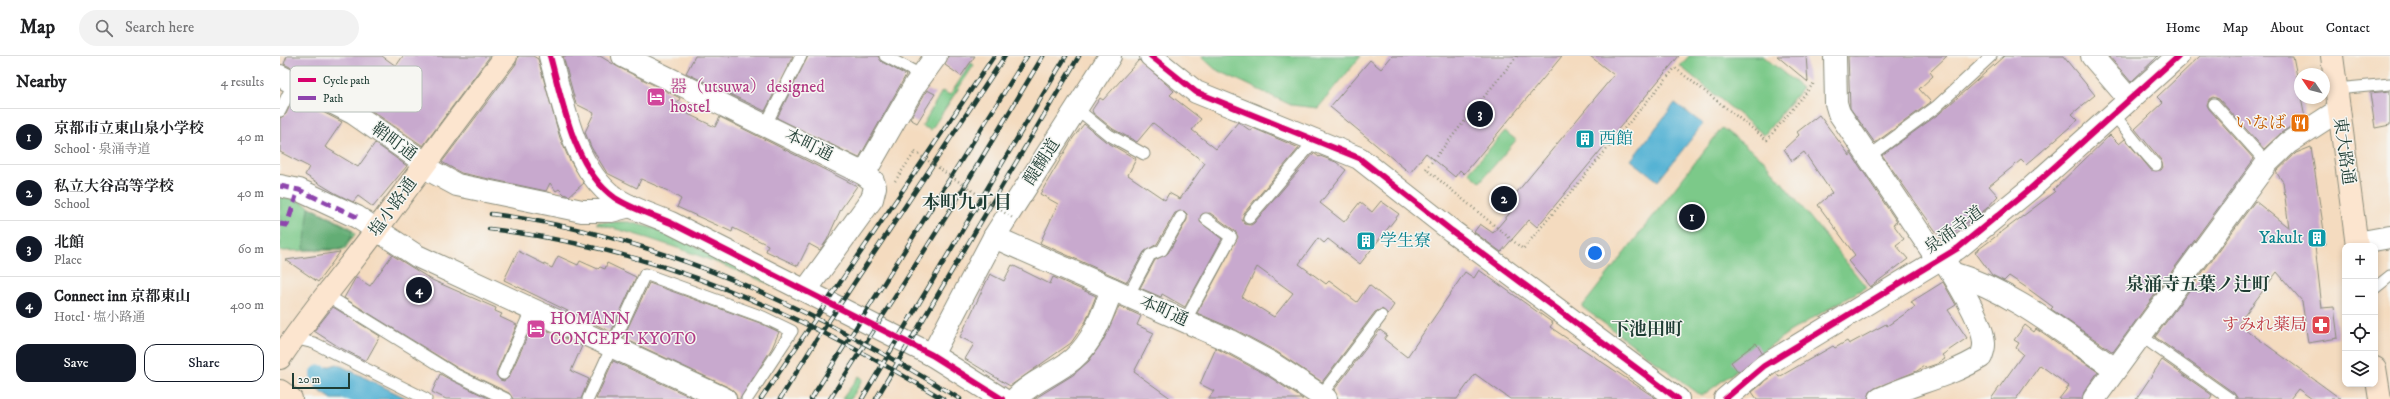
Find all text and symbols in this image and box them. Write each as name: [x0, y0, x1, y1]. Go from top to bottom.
search box: [79, 10, 359, 46]
text: Map: [20, 16, 55, 39]
icon: search: [93, 17, 115, 39]
text: Search here: [125, 18, 194, 37]
text: Home: [2166, 19, 2200, 37]
text: Map: [2222, 19, 2248, 37]
text: About: [2270, 19, 2304, 37]
text: Contact: [2326, 19, 2370, 37]
legend: [290, 66, 422, 112]
north arrow: [2294, 68, 2330, 104]
text: Nearby: [16, 71, 66, 93]
text: 4 results: [221, 74, 264, 90]
text: Cycle path: [323, 74, 370, 88]
place label: 器（utsuwa）designed hostel: [670, 76, 825, 118]
hotel icon: 器（utsuwa）designed hostel: [645, 86, 667, 108]
text: Path: [323, 92, 344, 106]
pin: 3: [1467, 99, 1493, 129]
place label: いなば: [2235, 112, 2286, 134]
restaurant icon: いなば: [2289, 112, 2311, 134]
street label: 東大路通: [2328, 116, 2360, 186]
street label: 鞘町通: [367, 118, 421, 166]
text: 京都市立東山泉小学校: [54, 119, 204, 138]
street label: 本町通: [781, 124, 837, 166]
building icon: 西館: [1574, 128, 1596, 150]
place label: 西館: [1599, 128, 1633, 150]
text: 1: [27, 129, 31, 145]
text: 40 m: [237, 129, 264, 145]
street label: 醍醐道: [1019, 135, 1065, 189]
text: School · 泉涌寺道: [54, 141, 150, 157]
street label: 塩小路通: [364, 173, 422, 241]
text: 私立大谷高等学校: [54, 177, 174, 196]
pin: 2: [1491, 184, 1517, 214]
text: 2: [26, 185, 32, 201]
text: 40 m: [237, 185, 264, 201]
district label: 本町九丁目: [922, 192, 1012, 214]
text: School: [54, 196, 90, 212]
street label: 泉涌寺道: [1920, 201, 1988, 259]
pin: 1: [1679, 202, 1705, 232]
place label: Yakult: [2259, 227, 2304, 249]
building icon: Yakult: [2306, 227, 2328, 249]
building icon: 学生寮: [1355, 230, 1377, 252]
place label: 学生寮: [1380, 230, 1431, 252]
text: 北館: [54, 233, 84, 252]
text: 3: [27, 241, 31, 257]
text: 60 m: [238, 241, 264, 257]
your location: [1585, 243, 1605, 263]
map controls: [2342, 243, 2378, 387]
button: +: [2342, 243, 2378, 279]
text: Place: [54, 252, 82, 268]
district label: 泉涌寺五葉ノ辻町: [2126, 274, 2270, 296]
pin: 4: [406, 275, 432, 305]
button: −: [2342, 279, 2378, 315]
text: Connect inn 京都東山: [54, 287, 190, 306]
street label: 本町通: [1136, 291, 1192, 331]
text: 4: [25, 297, 33, 313]
text: 400 m: [230, 297, 264, 313]
place label: HOMANN CONCEPT KYOTO: [550, 308, 696, 350]
text: Hotel · 塩小路通: [54, 309, 145, 325]
place label: すみれ薬局: [2222, 314, 2307, 336]
pharmacy icon: すみれ薬局: [2310, 314, 2332, 336]
button: locate: [2342, 315, 2378, 351]
hotel icon: HOMANN CONCEPT KYOTO: [525, 318, 547, 340]
district label: 下池田町: [1611, 319, 1683, 341]
button: Save: [16, 344, 136, 382]
button: Share: [144, 344, 264, 382]
button: layers: [2342, 351, 2378, 387]
scale bar: [292, 371, 350, 390]
text: 20 m: [298, 373, 320, 387]

